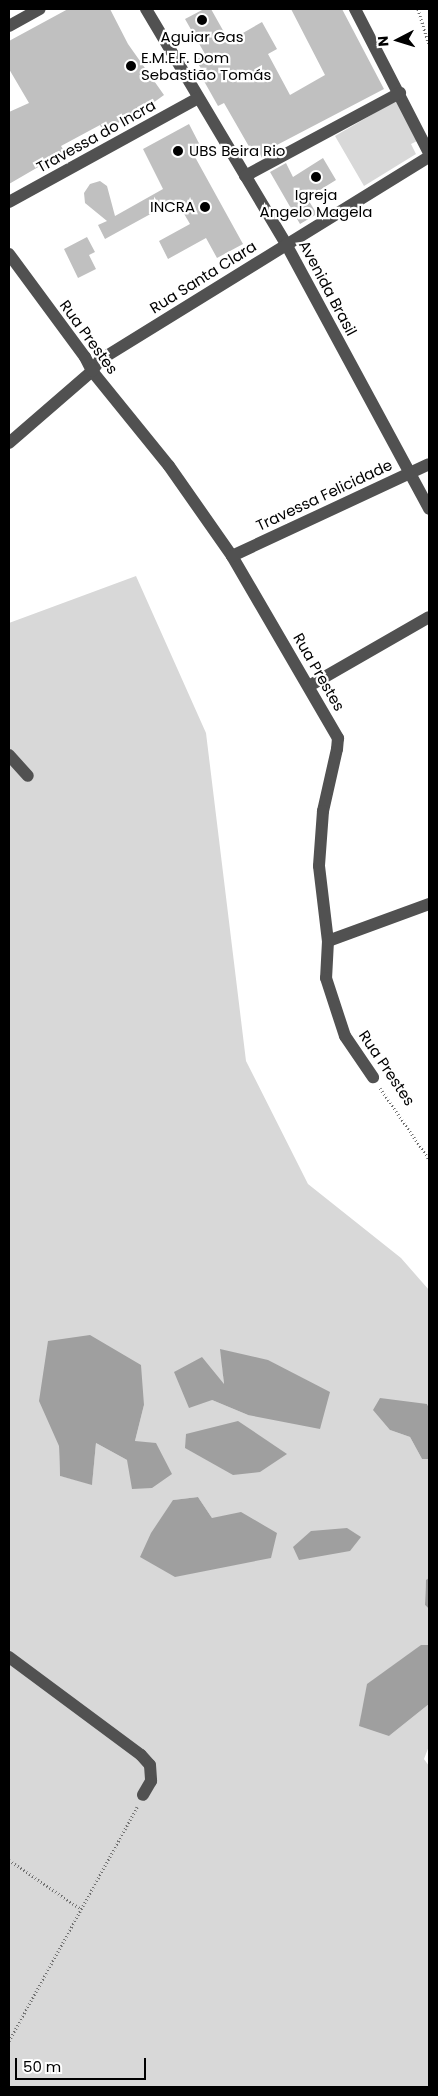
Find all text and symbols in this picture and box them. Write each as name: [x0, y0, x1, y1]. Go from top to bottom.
marker: Aguiar Gas: [196, 14, 208, 26]
north arrow: [373, 15, 423, 65]
place label: Aguiar Gas: [161, 28, 243, 46]
text: N: [373, 35, 393, 47]
place label: E.M.E.F. Dom Sebastião Tomás: [141, 48, 271, 83]
marker: E.M.E.F. Dom Sebastião Tomás: [125, 60, 137, 72]
street label: Travessa do Incra: [33, 96, 159, 176]
place label: UBS Beira Rio: [189, 142, 285, 160]
marker: UBS Beira Rio: [171, 144, 185, 158]
marker: Igreja Angelo Magela: [310, 171, 322, 183]
place label: Igreja Angelo Magela: [260, 185, 372, 220]
place label: INCRA: [150, 198, 195, 216]
marker: INCRA: [199, 201, 211, 213]
street label: Rua Santa Clara: [146, 237, 260, 317]
street label: Avenida Brasil: [295, 237, 361, 339]
street label: Rua Prestes: [56, 297, 122, 377]
street label: Travessa Felicidade: [253, 456, 395, 534]
street label: Rua Prestes: [289, 630, 349, 714]
street label: Rua Prestes: [355, 1027, 419, 1109]
scale bar: [18, 2048, 149, 2080]
text: 50 m: [23, 2056, 61, 2077]

